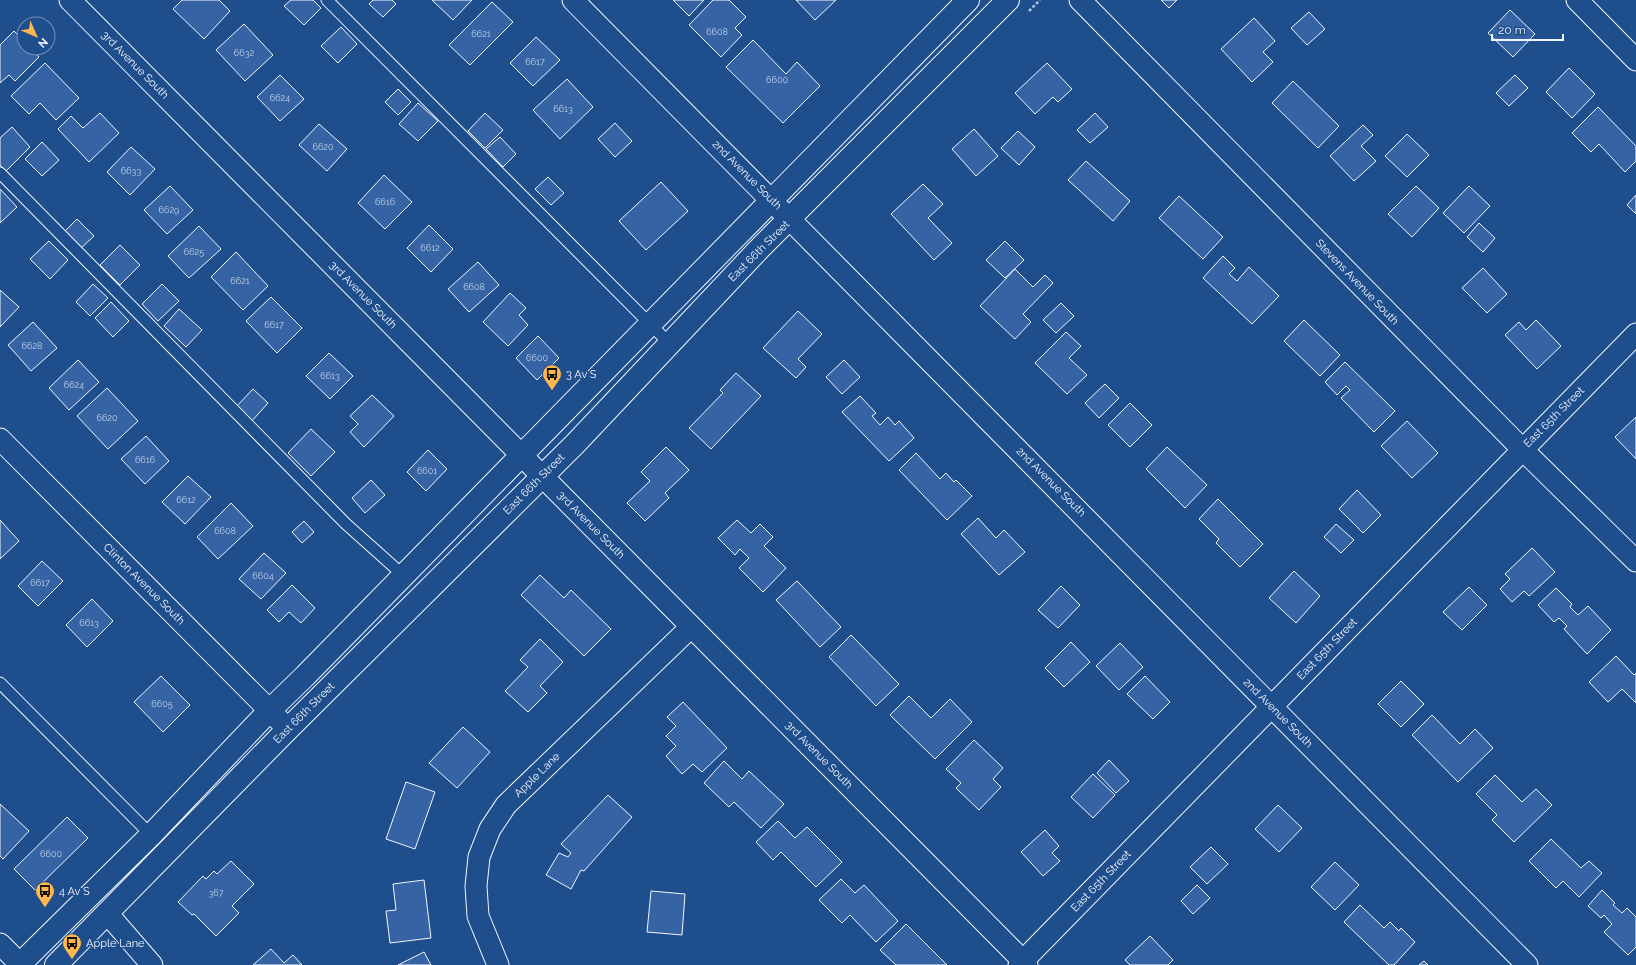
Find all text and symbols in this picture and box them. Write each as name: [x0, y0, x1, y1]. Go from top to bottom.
north arrow: [16, 16, 56, 56]
scale bar: [1492, 16, 1563, 42]
text: 20 m: [1498, 23, 1526, 37]
house number: 6608: [706, 27, 728, 37]
street label: 3rd Avenue South: [99, 29, 171, 101]
house number: 6621: [471, 29, 491, 39]
text: N: [35, 35, 50, 50]
house number: 6632: [234, 48, 254, 58]
house number: 6617: [525, 57, 545, 67]
house number: 6600: [766, 75, 788, 85]
house number: 6624: [270, 93, 290, 103]
house number: 6613: [553, 104, 573, 114]
street label: 2nd Avenue South: [710, 138, 784, 212]
house number: 6620: [312, 142, 334, 152]
house number: 6633: [121, 166, 141, 176]
house number: 6616: [375, 197, 396, 207]
house number: 6629: [159, 205, 179, 215]
street label: East 66th Street: [726, 218, 792, 284]
street label: Stevens Avenue South: [1313, 236, 1401, 328]
house number: 6612: [420, 243, 440, 253]
house number: 6625: [184, 247, 204, 257]
street label: 3rd Avenue South: [327, 259, 399, 331]
house number: 6621: [230, 276, 250, 286]
house number: 6608: [463, 282, 485, 292]
house number: 6617: [264, 320, 284, 330]
house number: 6628: [22, 341, 42, 351]
house number: 6600: [526, 353, 548, 363]
bus stop icon: 3 Av S: [541, 363, 563, 391]
place label: 3 Av S: [566, 368, 597, 381]
house number: 6613: [320, 371, 340, 381]
house number: 6624: [64, 380, 84, 390]
street label: East 65th Street: [1521, 384, 1587, 450]
house number: 6620: [96, 413, 118, 423]
street label: 2nd Avenue South: [1014, 445, 1088, 519]
street label: East 66th Street: [501, 451, 567, 517]
house number: 6616: [135, 455, 156, 465]
house number: 6601: [417, 466, 437, 476]
street label: 3rd Avenue South: [555, 489, 627, 561]
house number: 6612: [176, 495, 196, 505]
house number: 6608: [214, 526, 236, 536]
street label: Clinton Avenue South: [101, 541, 187, 627]
house number: 6604: [252, 571, 274, 581]
house number: 6617: [30, 578, 50, 588]
street label: East 65th Street: [1294, 615, 1360, 682]
house number: 6613: [79, 618, 99, 628]
street label: 2nd Avenue South: [1241, 676, 1315, 750]
street label: East 66th Street: [271, 680, 337, 746]
house number: 6605: [151, 699, 173, 709]
street label: 3rd Avenue South: [783, 719, 855, 791]
street label: Apple Lane: [511, 750, 563, 800]
street label: East 65th Street: [1068, 847, 1134, 914]
house number: 6600: [40, 849, 62, 859]
bus stop icon: 4 Av S: [34, 880, 56, 908]
place label: 4 Av S: [59, 885, 90, 898]
house number: 367: [208, 888, 224, 898]
bus stop icon: Apple Lane: [61, 932, 83, 960]
place label: Apple Lane: [86, 937, 145, 950]

